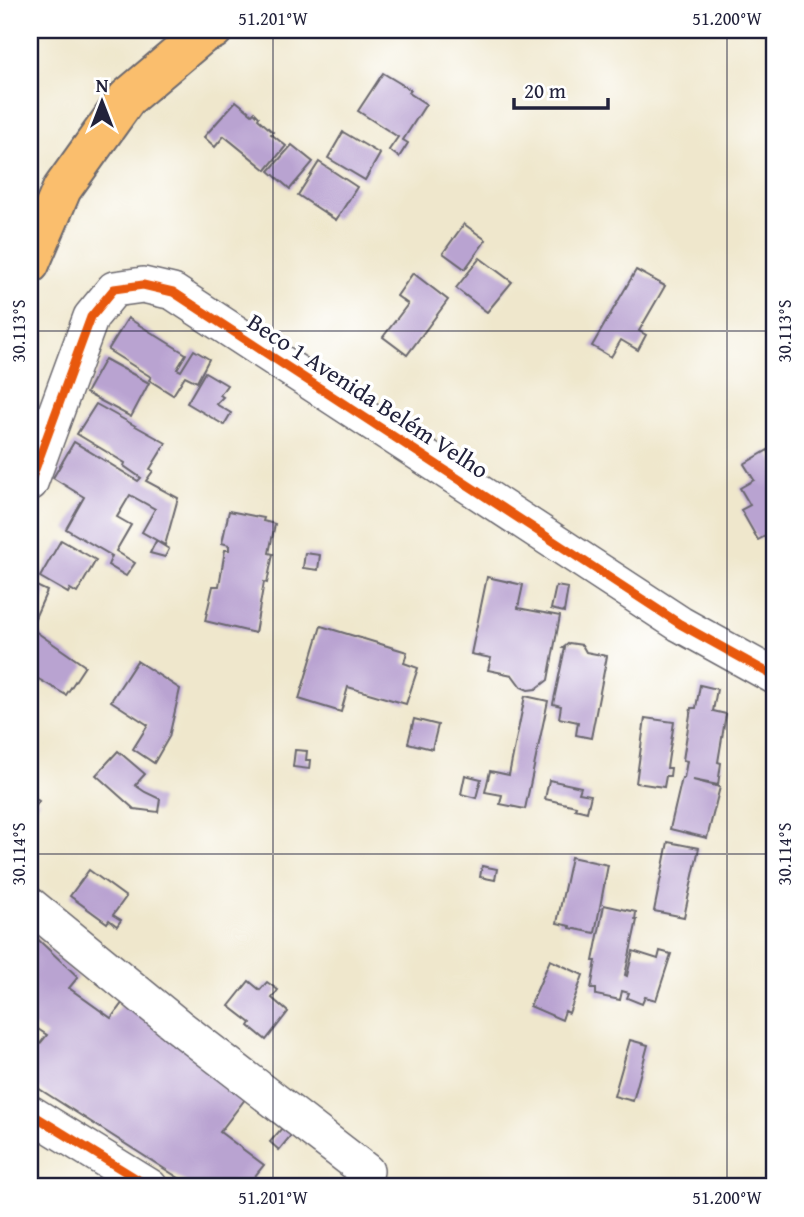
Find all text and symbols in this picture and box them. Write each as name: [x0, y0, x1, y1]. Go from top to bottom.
text: 51.201°W: [238, 5, 308, 32]
text: 51.200°W: [692, 5, 762, 32]
north arrow: [66, 66, 136, 136]
scale bar: [514, 66, 608, 110]
text: N: [96, 71, 109, 99]
text: 20 m: [524, 75, 566, 106]
text: 30.113°S: [5, 299, 32, 362]
text: 30.113°S: [771, 299, 798, 362]
street label: Beco 1 Avenida Belém Velho: [241, 304, 496, 487]
text: 30.114°S: [5, 822, 32, 885]
text: 30.114°S: [771, 822, 798, 885]
text: 51.201°W: [238, 1184, 308, 1211]
text: 51.200°W: [692, 1184, 762, 1211]

